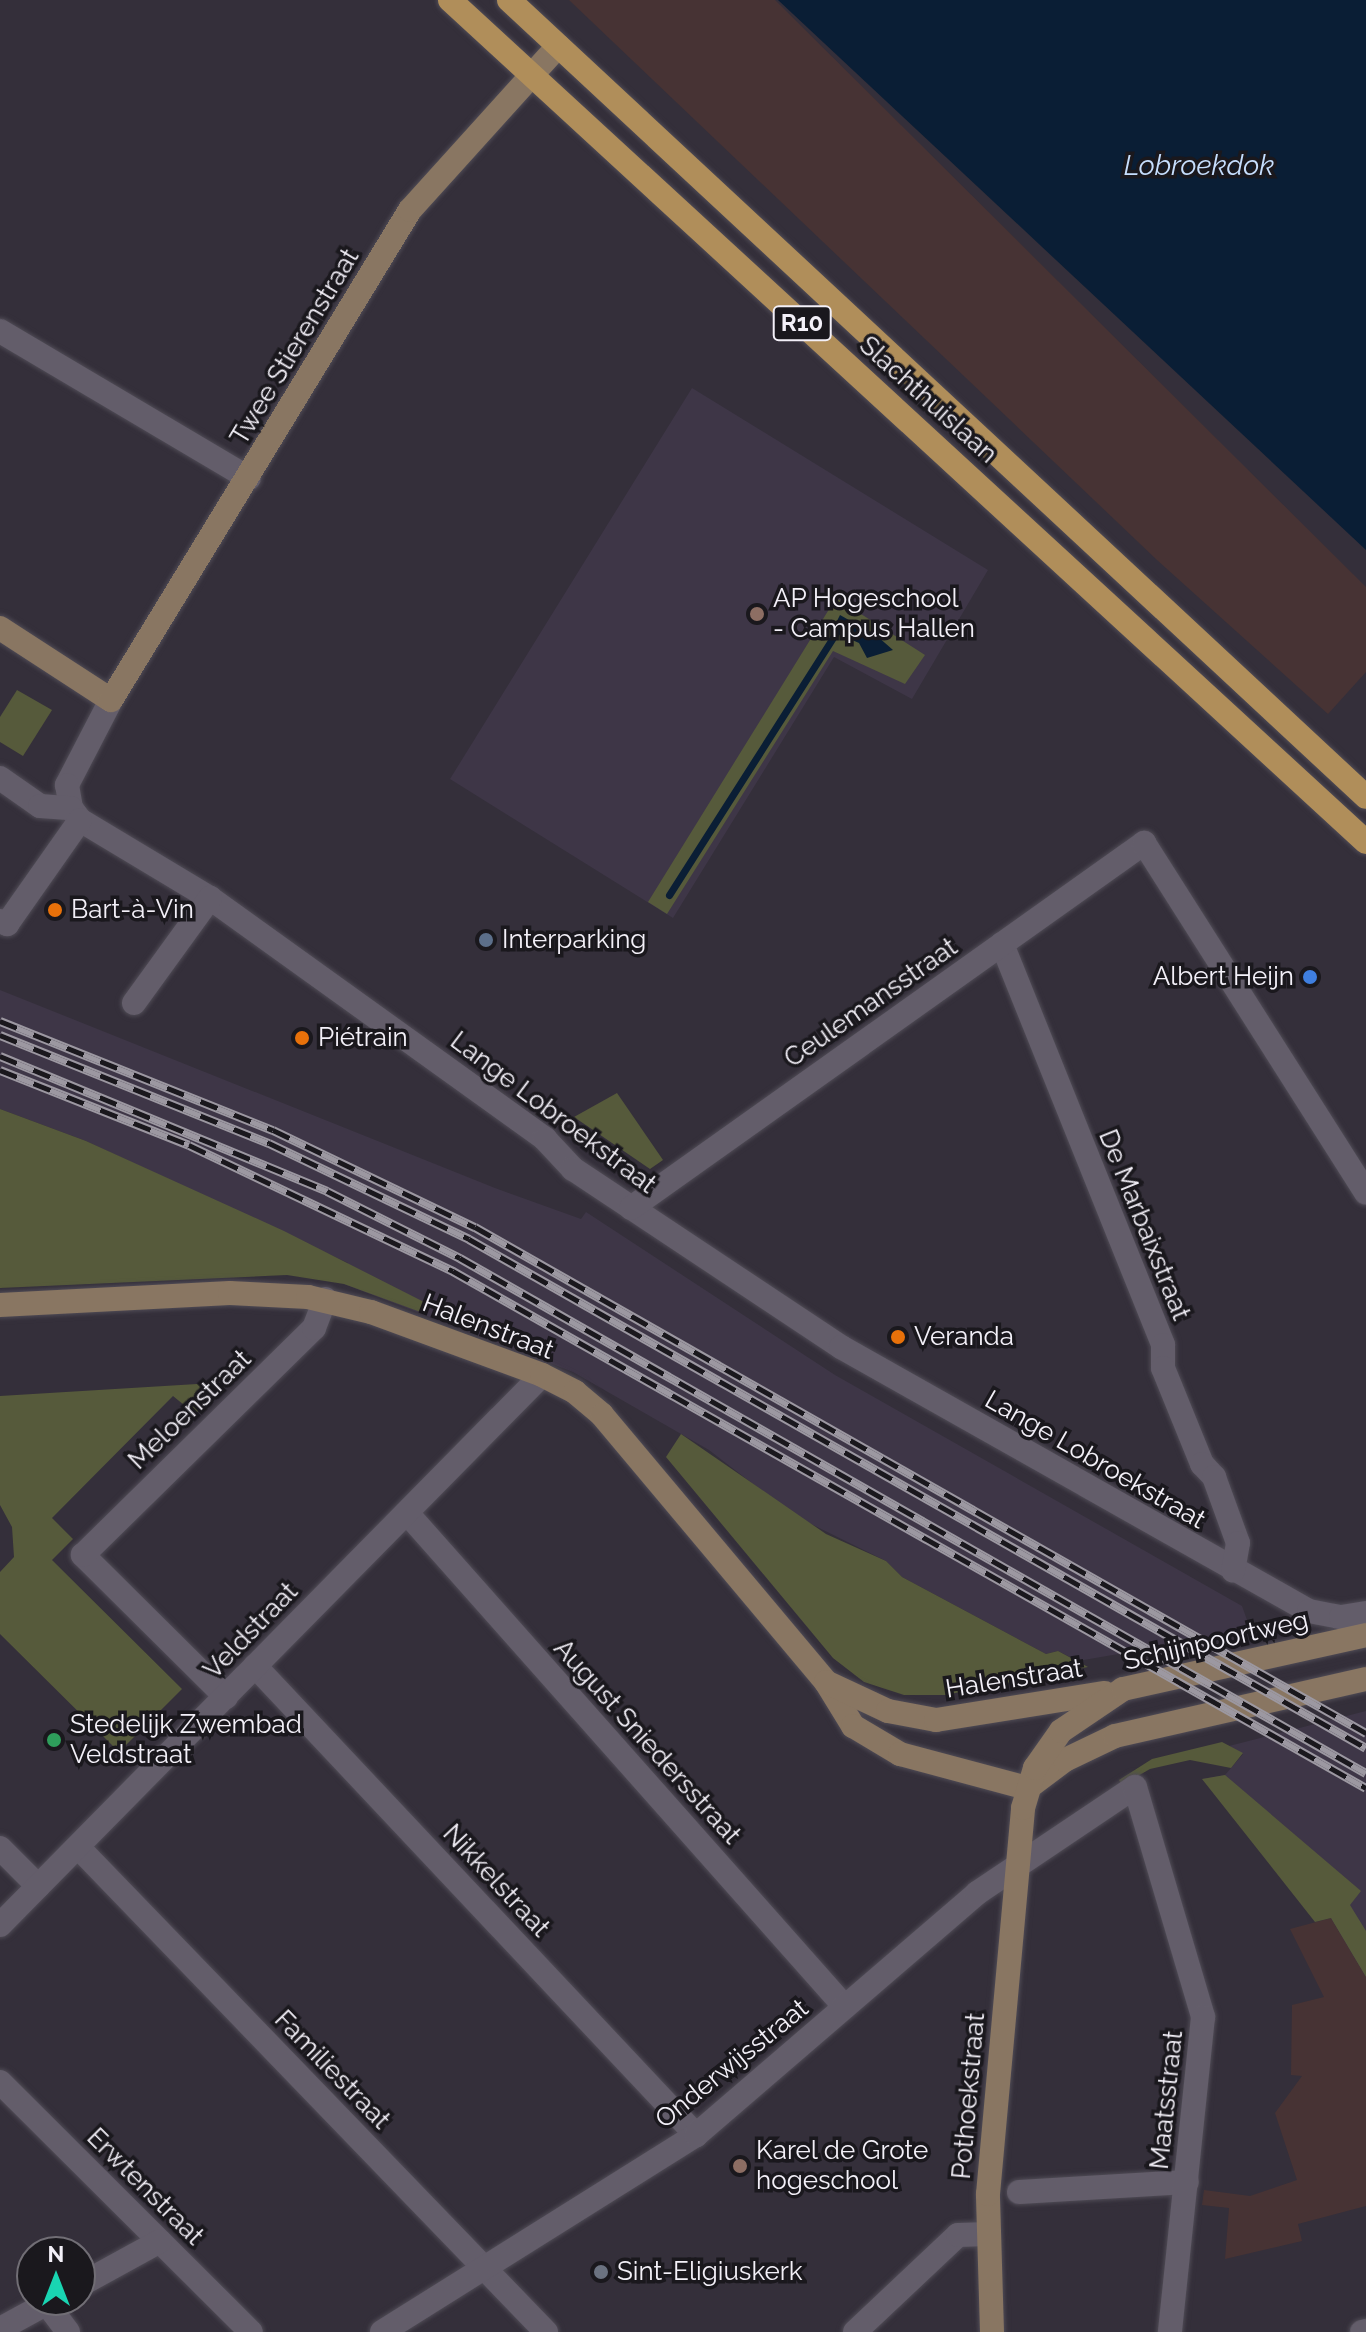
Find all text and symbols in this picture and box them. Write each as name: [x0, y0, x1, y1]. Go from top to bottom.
water label: Lobroekdok: [1124, 149, 1274, 183]
street label: Twee Stierenstraat: [224, 243, 366, 451]
road number: R10: [772, 303, 832, 343]
street label: Slachthuislaan: [853, 330, 1003, 470]
place label: AP Hogeschool - Campus Hallen: [773, 583, 975, 644]
marker: AP Hogeschool - Campus Hallen: [748, 605, 766, 623]
place label: Bart-à-Vin: [71, 894, 194, 926]
marker: Bart-à-Vin: [46, 901, 64, 919]
place label: Interparking: [502, 924, 646, 956]
marker: Interparking: [477, 931, 495, 949]
street label: Ceulemansstraat: [779, 932, 963, 1074]
place label: Albert Heijn: [1153, 961, 1294, 993]
marker: Albert Heijn: [1301, 968, 1319, 986]
place label: Piétrain: [318, 1022, 408, 1054]
street label: Lange Lobroekstraat: [444, 1026, 662, 1200]
marker: Piétrain: [293, 1029, 311, 1047]
street label: De Marbaixstraat: [1092, 1125, 1196, 1325]
street label: Halenstraat: [418, 1288, 558, 1366]
place label: Veranda: [914, 1321, 1014, 1353]
marker: Veranda: [889, 1328, 907, 1346]
street label: Meloenstraat: [122, 1344, 258, 1476]
street label: Lange Lobroekstraat: [979, 1384, 1211, 1536]
street label: Veldstraat: [198, 1576, 304, 1686]
street label: Schijnpoortweg: [1121, 1605, 1311, 1677]
street label: August Sniedersstraat: [547, 1633, 747, 1851]
street label: Halenstraat: [943, 1653, 1085, 1705]
place label: Stedelijk Zwembad Veldstraat: [70, 1709, 302, 1770]
marker: Stedelijk Zwembad Veldstraat: [45, 1731, 63, 1749]
street label: Nikkelstraat: [436, 1818, 556, 1944]
street label: Onderwijsstraat: [649, 1993, 815, 2135]
street label: Familiestraat: [268, 2004, 396, 2136]
street label: Pothoekstraat: [946, 2012, 992, 2180]
street label: Maatsstraat: [1144, 2029, 1190, 2171]
street label: Erwtenstraat: [80, 2122, 210, 2252]
place label: Karel de Grote hogeschool: [756, 2135, 929, 2196]
marker: Karel de Grote hogeschool: [731, 2157, 749, 2175]
north arrow: [16, 2236, 96, 2316]
text: N: [48, 2241, 64, 2267]
place label: Sint-Eligiuskerk: [617, 2256, 803, 2288]
marker: Sint-Eligiuskerk: [592, 2263, 610, 2281]

